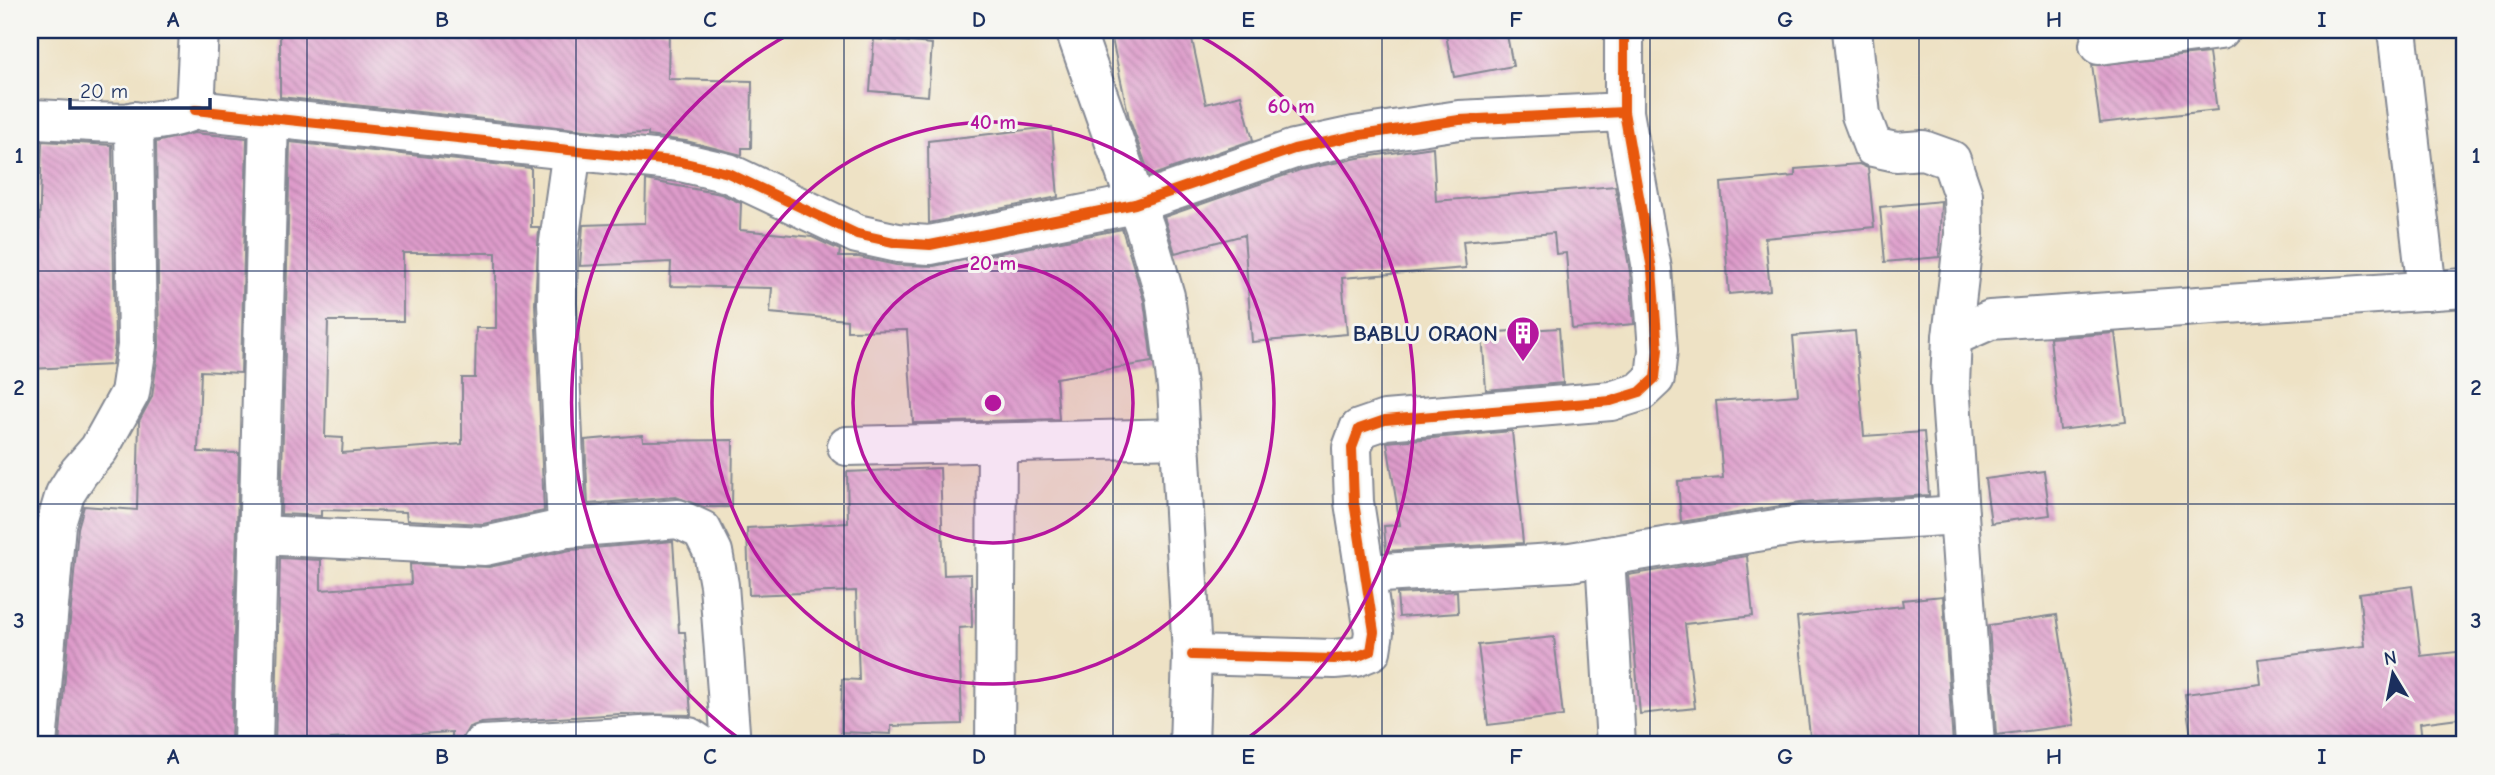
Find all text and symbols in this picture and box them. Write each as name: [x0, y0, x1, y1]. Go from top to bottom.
text: A: [167, 6, 180, 33]
text: B: [435, 6, 449, 33]
text: C: [703, 6, 717, 33]
text: D: [972, 6, 986, 33]
text: E: [1241, 6, 1255, 33]
text: F: [1509, 6, 1523, 33]
text: G: [1777, 6, 1793, 33]
text: H: [2046, 6, 2062, 33]
text: I: [2317, 6, 2327, 33]
scale bar: [70, 66, 210, 110]
text: 20 m: [80, 79, 128, 103]
text: 60 m: [1267, 94, 1315, 118]
text: 40 m: [970, 110, 1016, 134]
text: 1: [14, 142, 24, 169]
text: 1: [2471, 142, 2481, 169]
text: 20 m: [970, 251, 1016, 275]
building icon: BABLU ORAON: [1504, 314, 1542, 363]
place label: BABLU ORAON: [1353, 320, 1498, 347]
text: 2: [13, 374, 25, 401]
text: 2: [2470, 374, 2482, 401]
centre of rings: [981, 391, 1005, 415]
text: 3: [13, 607, 25, 634]
text: 3: [2470, 607, 2482, 634]
north arrow: [2358, 638, 2428, 708]
text: N: [2382, 646, 2398, 670]
text: A: [167, 743, 180, 770]
text: B: [435, 743, 449, 770]
text: C: [703, 743, 717, 770]
text: D: [972, 743, 986, 770]
text: E: [1241, 743, 1255, 770]
text: F: [1509, 743, 1523, 770]
text: G: [1777, 743, 1793, 770]
text: H: [2046, 743, 2062, 770]
text: I: [2317, 743, 2327, 770]

